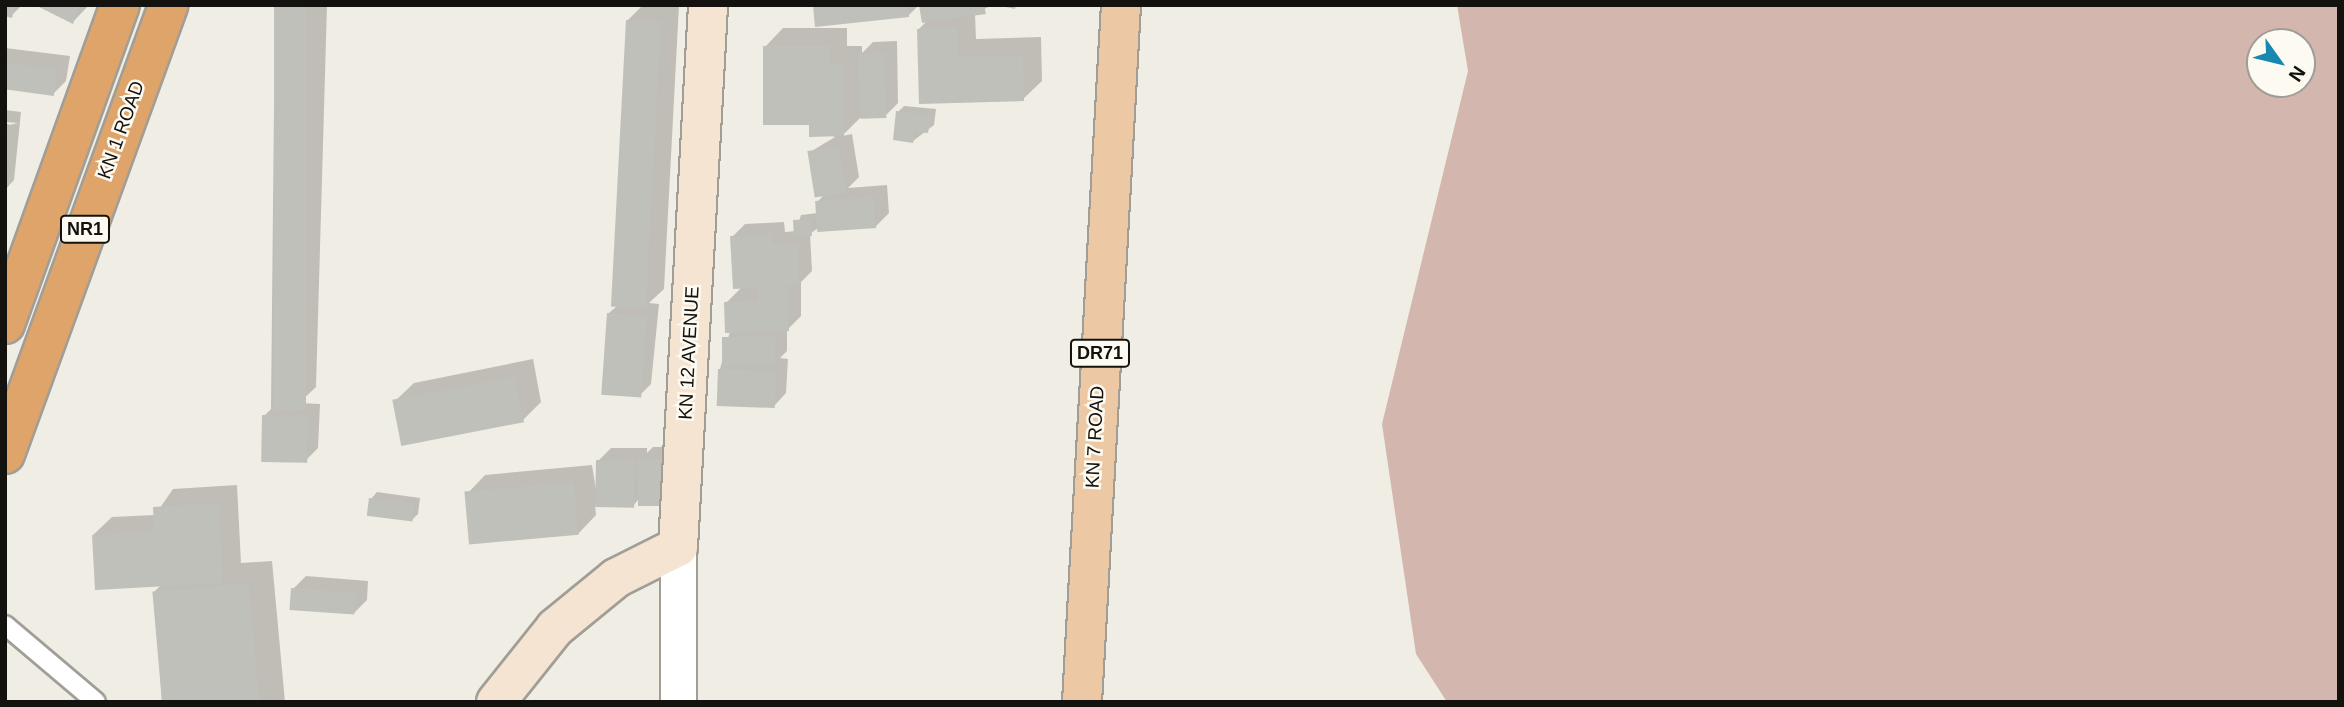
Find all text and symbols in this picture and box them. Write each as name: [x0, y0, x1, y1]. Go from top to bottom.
north arrow: [2246, 28, 2316, 98]
text: N: [2285, 62, 2310, 85]
street label: KN 1 ROAD: [93, 78, 149, 182]
road number: NR1: [59, 214, 111, 244]
street label: KN 12 AVENUE: [674, 285, 704, 421]
road number: DR71: [1068, 338, 1132, 368]
street label: KN 7 ROAD: [1081, 385, 1109, 489]

